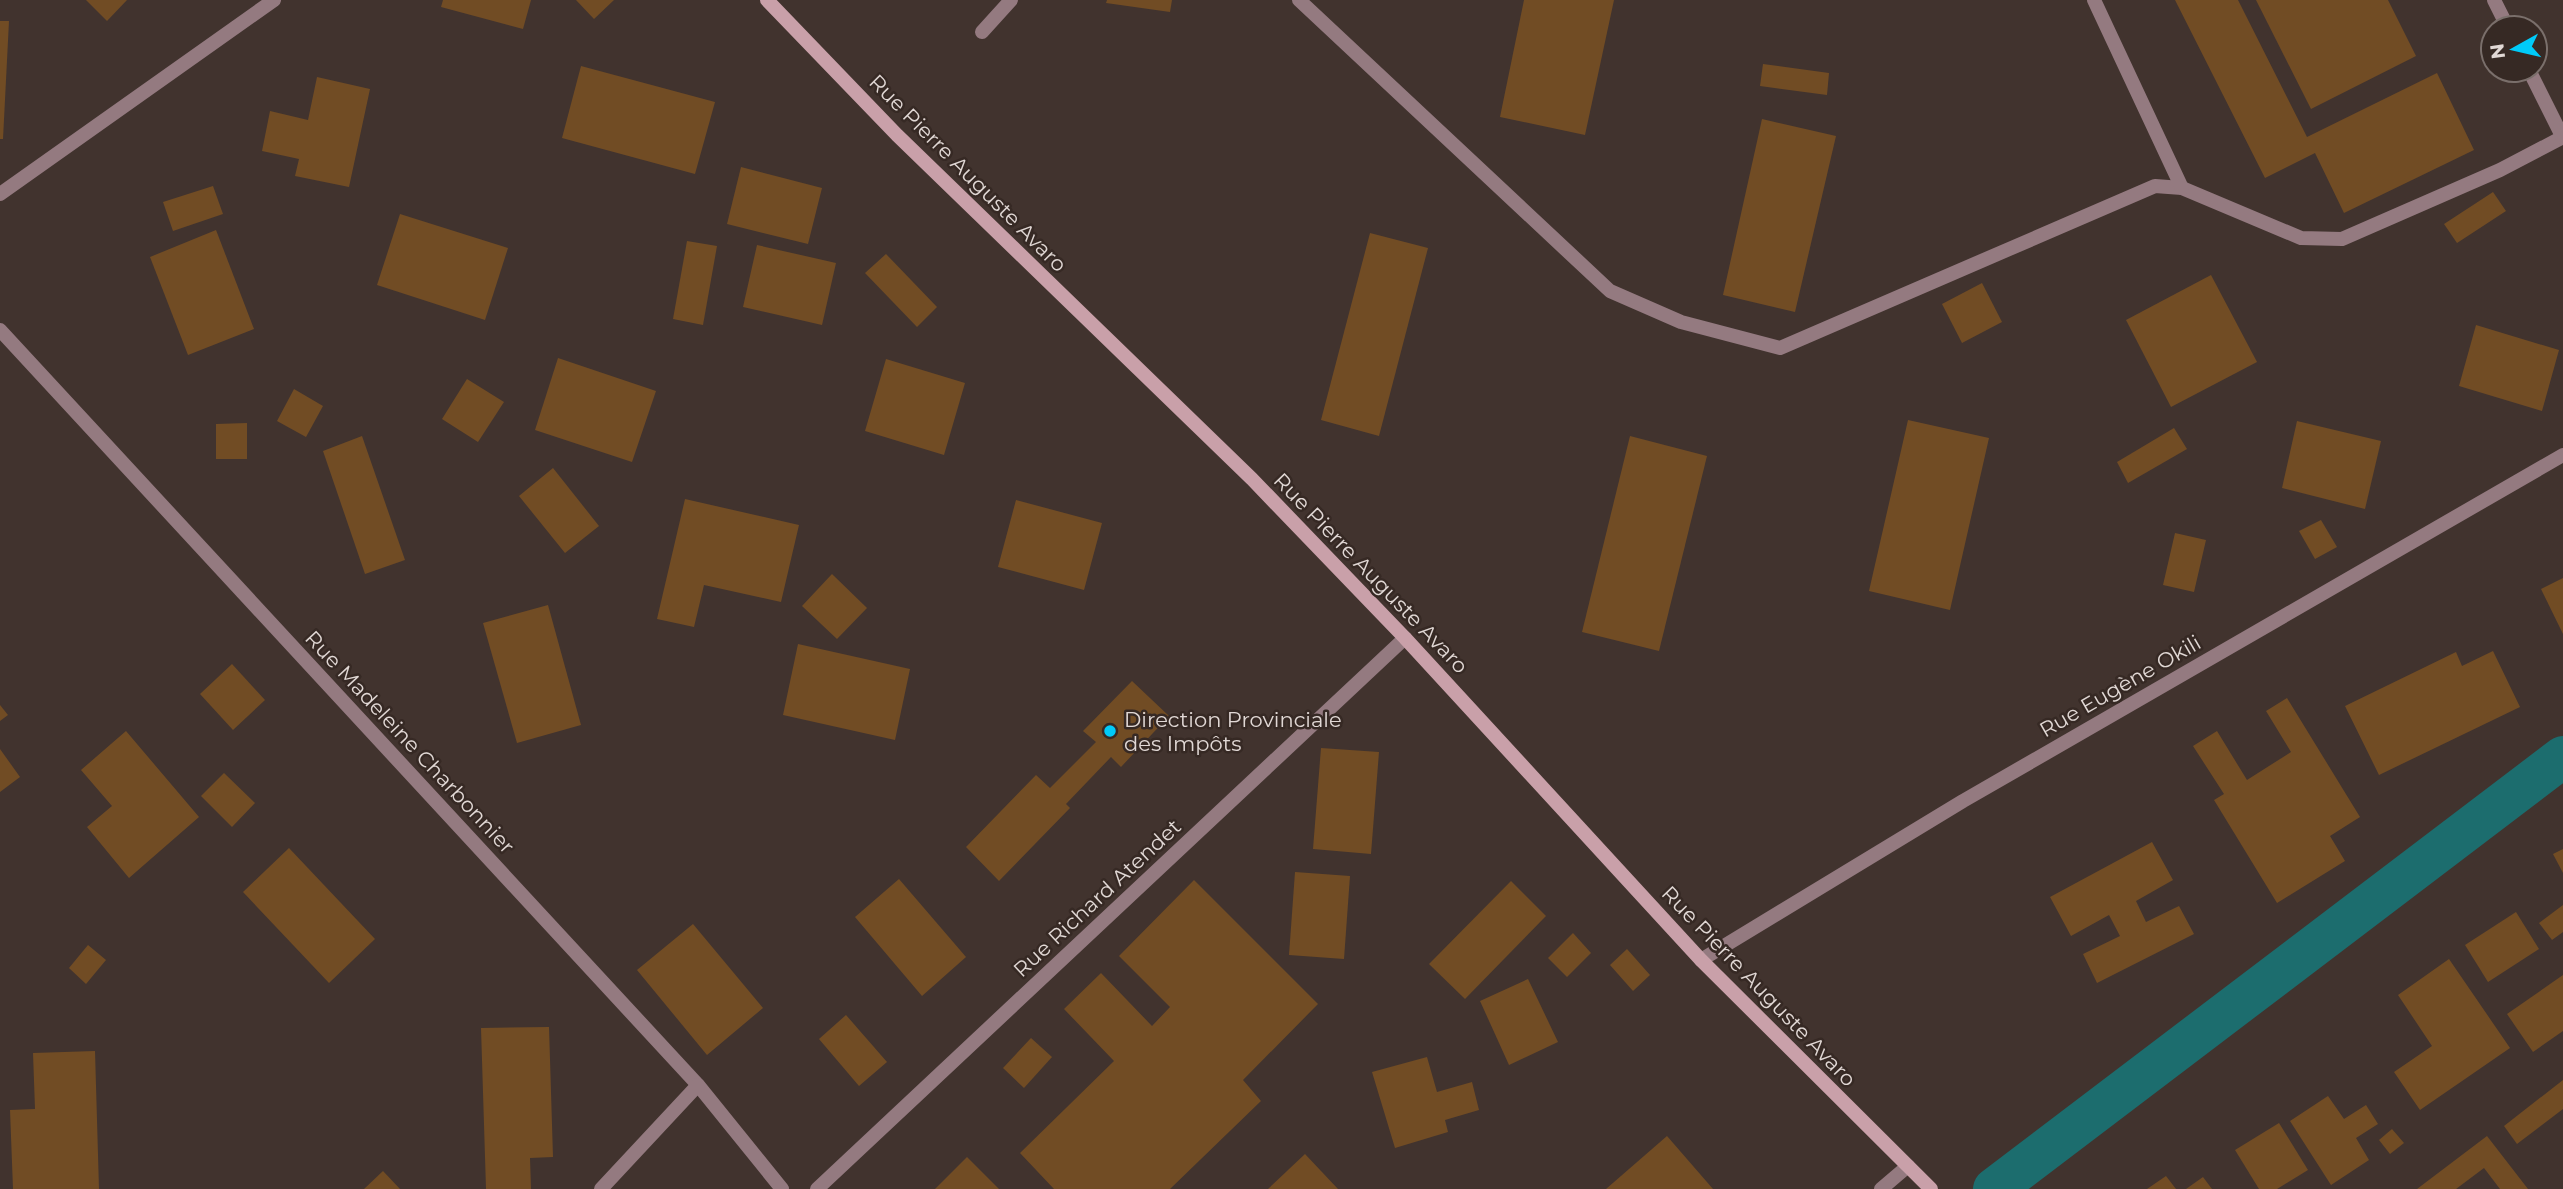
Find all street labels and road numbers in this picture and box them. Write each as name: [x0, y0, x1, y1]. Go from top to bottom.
street label: Rue Pierre Auguste Avaro: [864, 69, 1072, 277]
street label: Rue Pierre Auguste Avaro: [1269, 468, 1473, 678]
street label: Rue Madeleine Charbonnier: [300, 625, 520, 859]
street label: Rue Eugène Okili: [2035, 630, 2205, 742]
street label: Rue Richard Atendet: [1008, 814, 1186, 982]
street label: Rue Pierre Auguste Avaro: [1657, 881, 1861, 1091]

